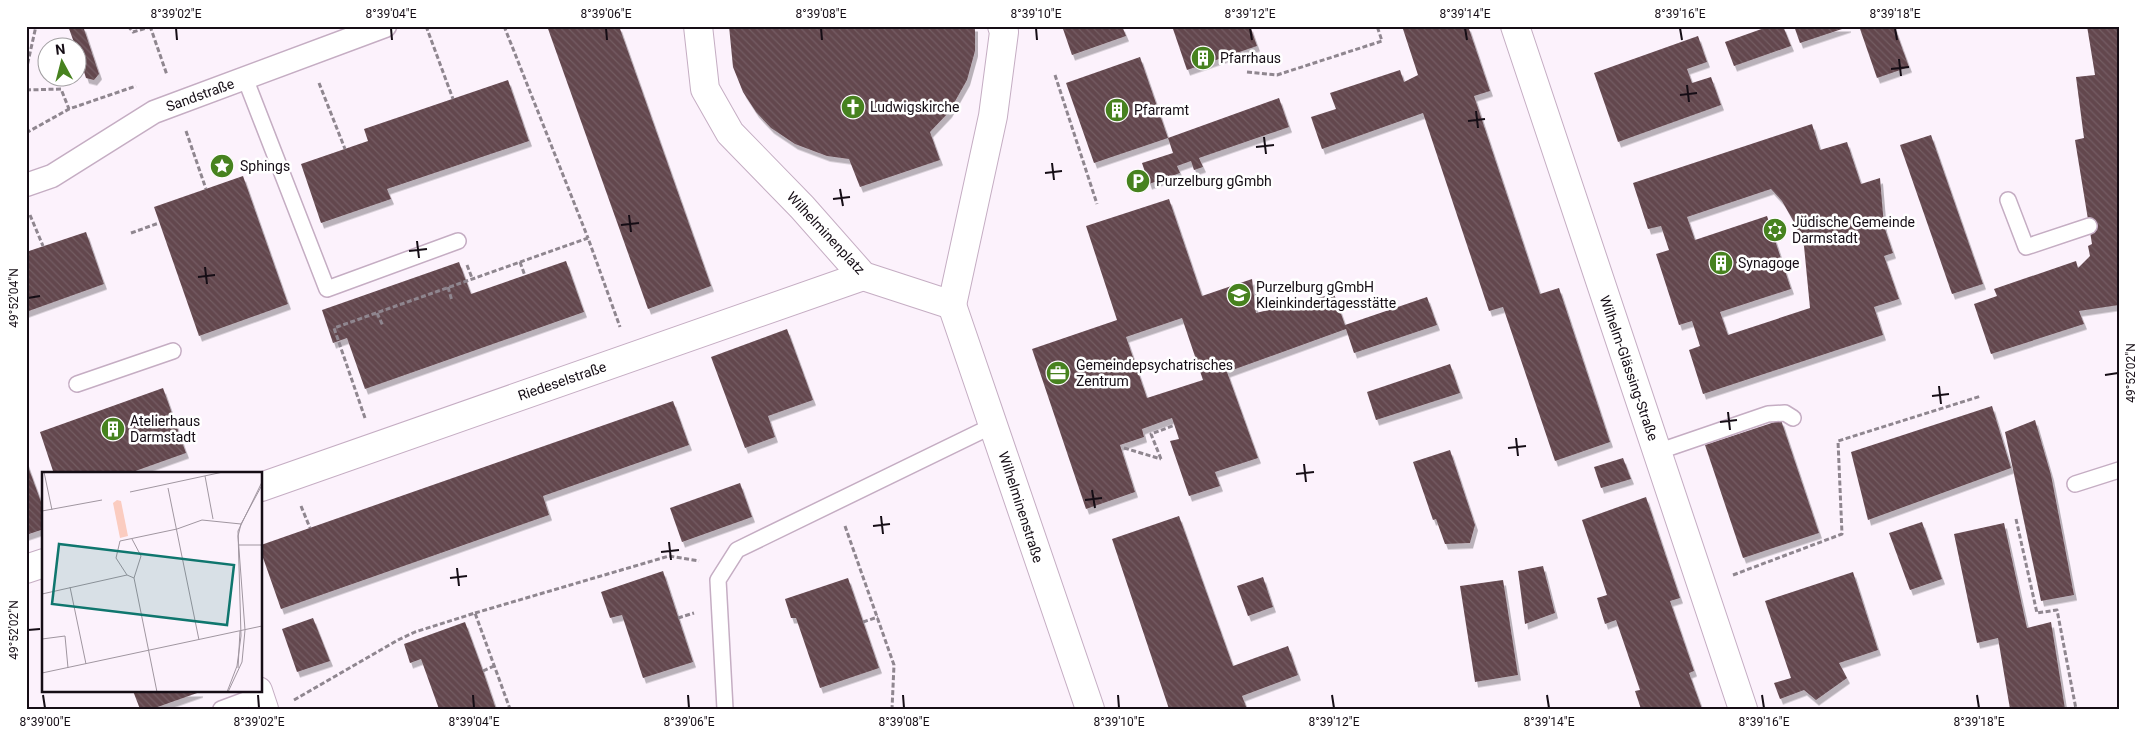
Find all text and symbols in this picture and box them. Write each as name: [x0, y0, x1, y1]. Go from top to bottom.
text: 8°39'02"E: [151, 7, 202, 21]
text: 8°39'04"E: [366, 7, 417, 21]
text: 8°39'06"E: [581, 7, 632, 21]
text: 8°39'08"E: [796, 7, 847, 21]
text: 8°39'10"E: [1011, 7, 1062, 21]
text: 8°39'12"E: [1225, 7, 1276, 21]
text: 8°39'14"E: [1440, 7, 1491, 21]
text: 8°39'16"E: [1655, 7, 1706, 21]
text: 8°39'18"E: [1870, 7, 1921, 21]
north arrow: [38, 38, 88, 88]
text: N: [55, 41, 66, 58]
building icon: Pfarrhaus: [1190, 45, 1216, 71]
place label: Pfarrhaus: [1220, 50, 1281, 66]
street label: Sandstraße: [164, 75, 236, 115]
church icon: Ludwigskirche: [840, 94, 866, 120]
building icon: Pfarramt: [1104, 97, 1130, 123]
place label: Ludwigskirche: [870, 99, 959, 115]
place label: Pfarramt: [1134, 102, 1189, 118]
place icon: Sphings: [209, 153, 235, 179]
place label: Sphings: [240, 158, 290, 174]
parking icon: Purzelburg gGmbh: [1125, 168, 1151, 194]
place label: Purzelburg gGmbh: [1156, 173, 1272, 189]
street label: Wilhelminenplatz: [784, 189, 868, 278]
place label: Jüdische Gemeinde Darmstadt: [1792, 214, 1915, 246]
synagogue icon: Jüdische Gemeinde Darmstadt: [1762, 217, 1788, 243]
building icon: Synagoge: [1708, 250, 1734, 276]
place label: Synagoge: [1738, 255, 1799, 271]
text: 49°52'04"N: [7, 268, 21, 328]
place label: Purzelburg gGmbH Kleinkindertagesstätte: [1256, 279, 1396, 311]
school or university icon: Purzelburg gGmbH Kleinkindertagesstätte: [1226, 282, 1252, 308]
street label: Wilhelm-Glässing-Straße: [1597, 293, 1661, 443]
text: 49°52'02"N: [2124, 343, 2138, 403]
place label: Gemeindepsychatrisches Zentrum: [1076, 357, 1233, 389]
street label: Riedeselstraße: [516, 358, 608, 404]
office icon: Gemeindepsychatrisches Zentrum: [1045, 360, 1071, 386]
place label: Atelierhaus Darmstadt: [130, 413, 200, 445]
building icon: Atelierhaus Darmstadt: [100, 416, 126, 442]
street label: Wilhelminenstraße: [995, 449, 1047, 565]
inset map: [42, 472, 262, 692]
text: 49°52'02"N: [7, 600, 21, 660]
text: 8°39'00"E: [20, 715, 71, 729]
text: 8°39'02"E: [234, 715, 285, 729]
text: 8°39'04"E: [449, 715, 500, 729]
text: 8°39'06"E: [664, 715, 715, 729]
text: 8°39'08"E: [879, 715, 930, 729]
text: 8°39'10"E: [1094, 715, 1145, 729]
text: 8°39'12"E: [1309, 715, 1360, 729]
text: 8°39'14"E: [1524, 715, 1575, 729]
text: 8°39'16"E: [1739, 715, 1790, 729]
text: 8°39'18"E: [1954, 715, 2005, 729]

